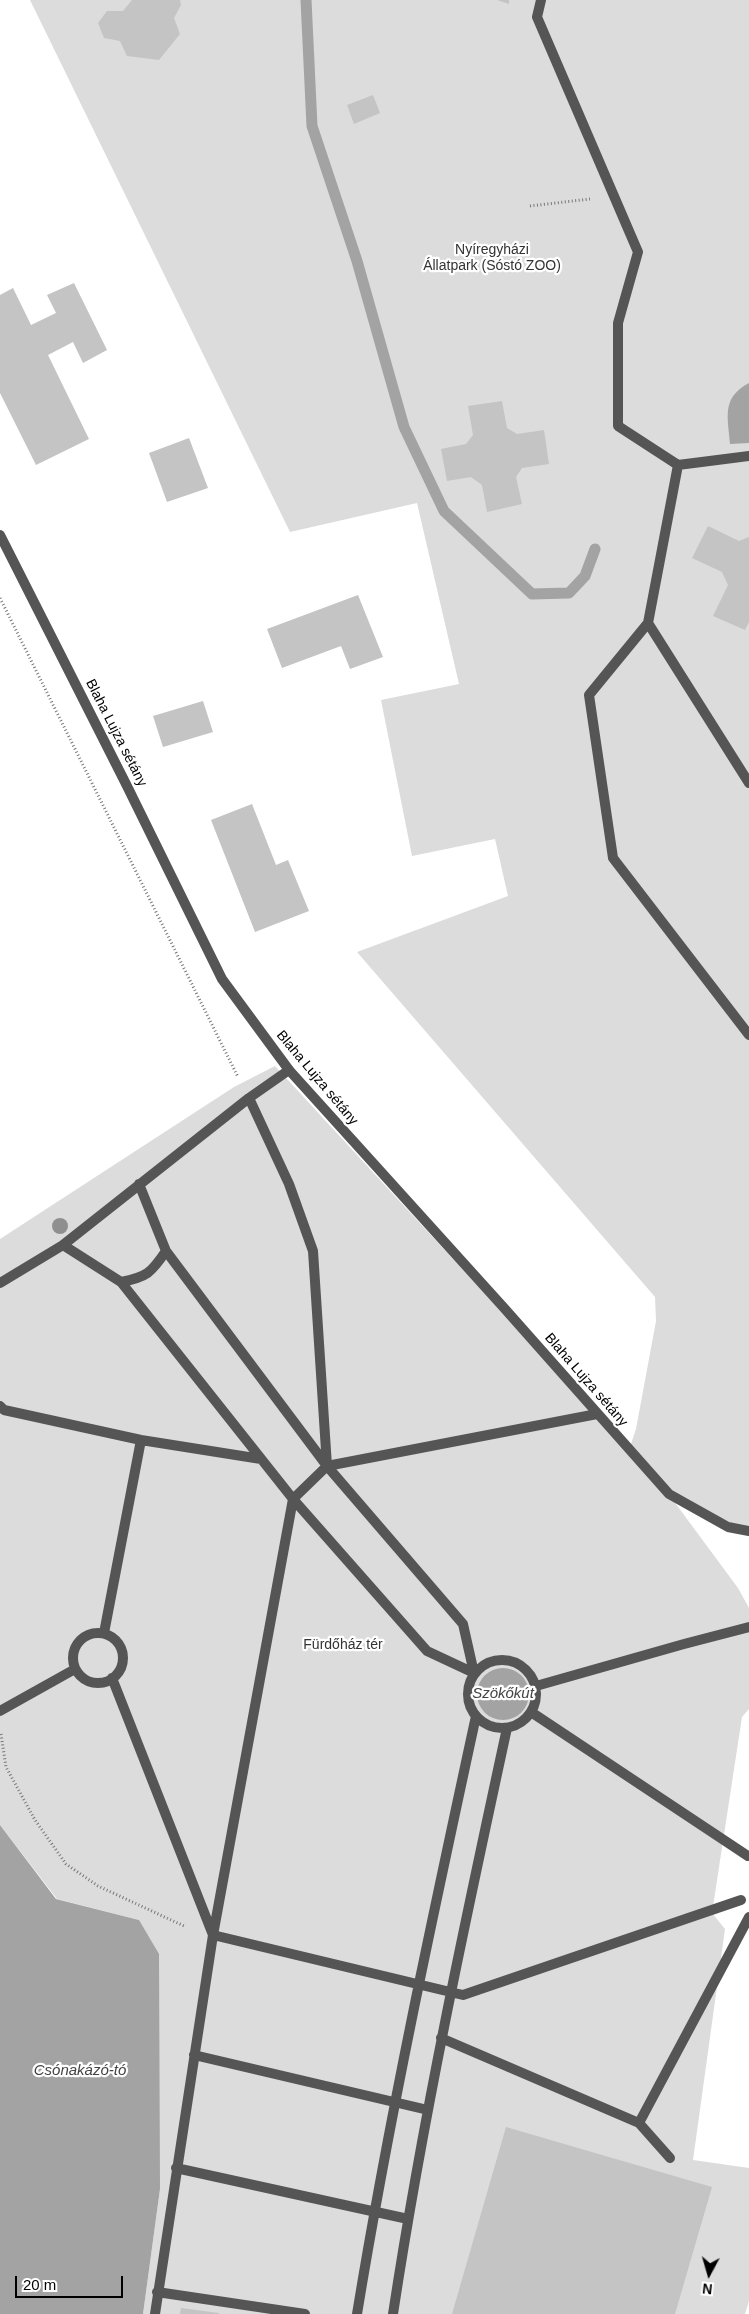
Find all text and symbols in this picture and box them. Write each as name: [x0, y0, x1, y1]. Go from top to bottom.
park label: Nyíregyházi Állatpark (Sóstó ZOO): [423, 242, 561, 274]
street label: Blaha Lujza sétány: [82, 676, 150, 790]
street label: Blaha Lujza sétány: [273, 1027, 361, 1129]
street label: Blaha Lujza sétány: [541, 1330, 631, 1430]
park label: Fürdőház tér: [303, 1637, 383, 1653]
water label: Szökőkút: [472, 1685, 534, 1703]
water label: Csónakázó-tó: [34, 2062, 126, 2080]
north arrow: [684, 2249, 734, 2299]
scale bar: [18, 2266, 125, 2298]
text: 20 m: [23, 2276, 56, 2293]
text: N: [702, 2280, 713, 2297]

